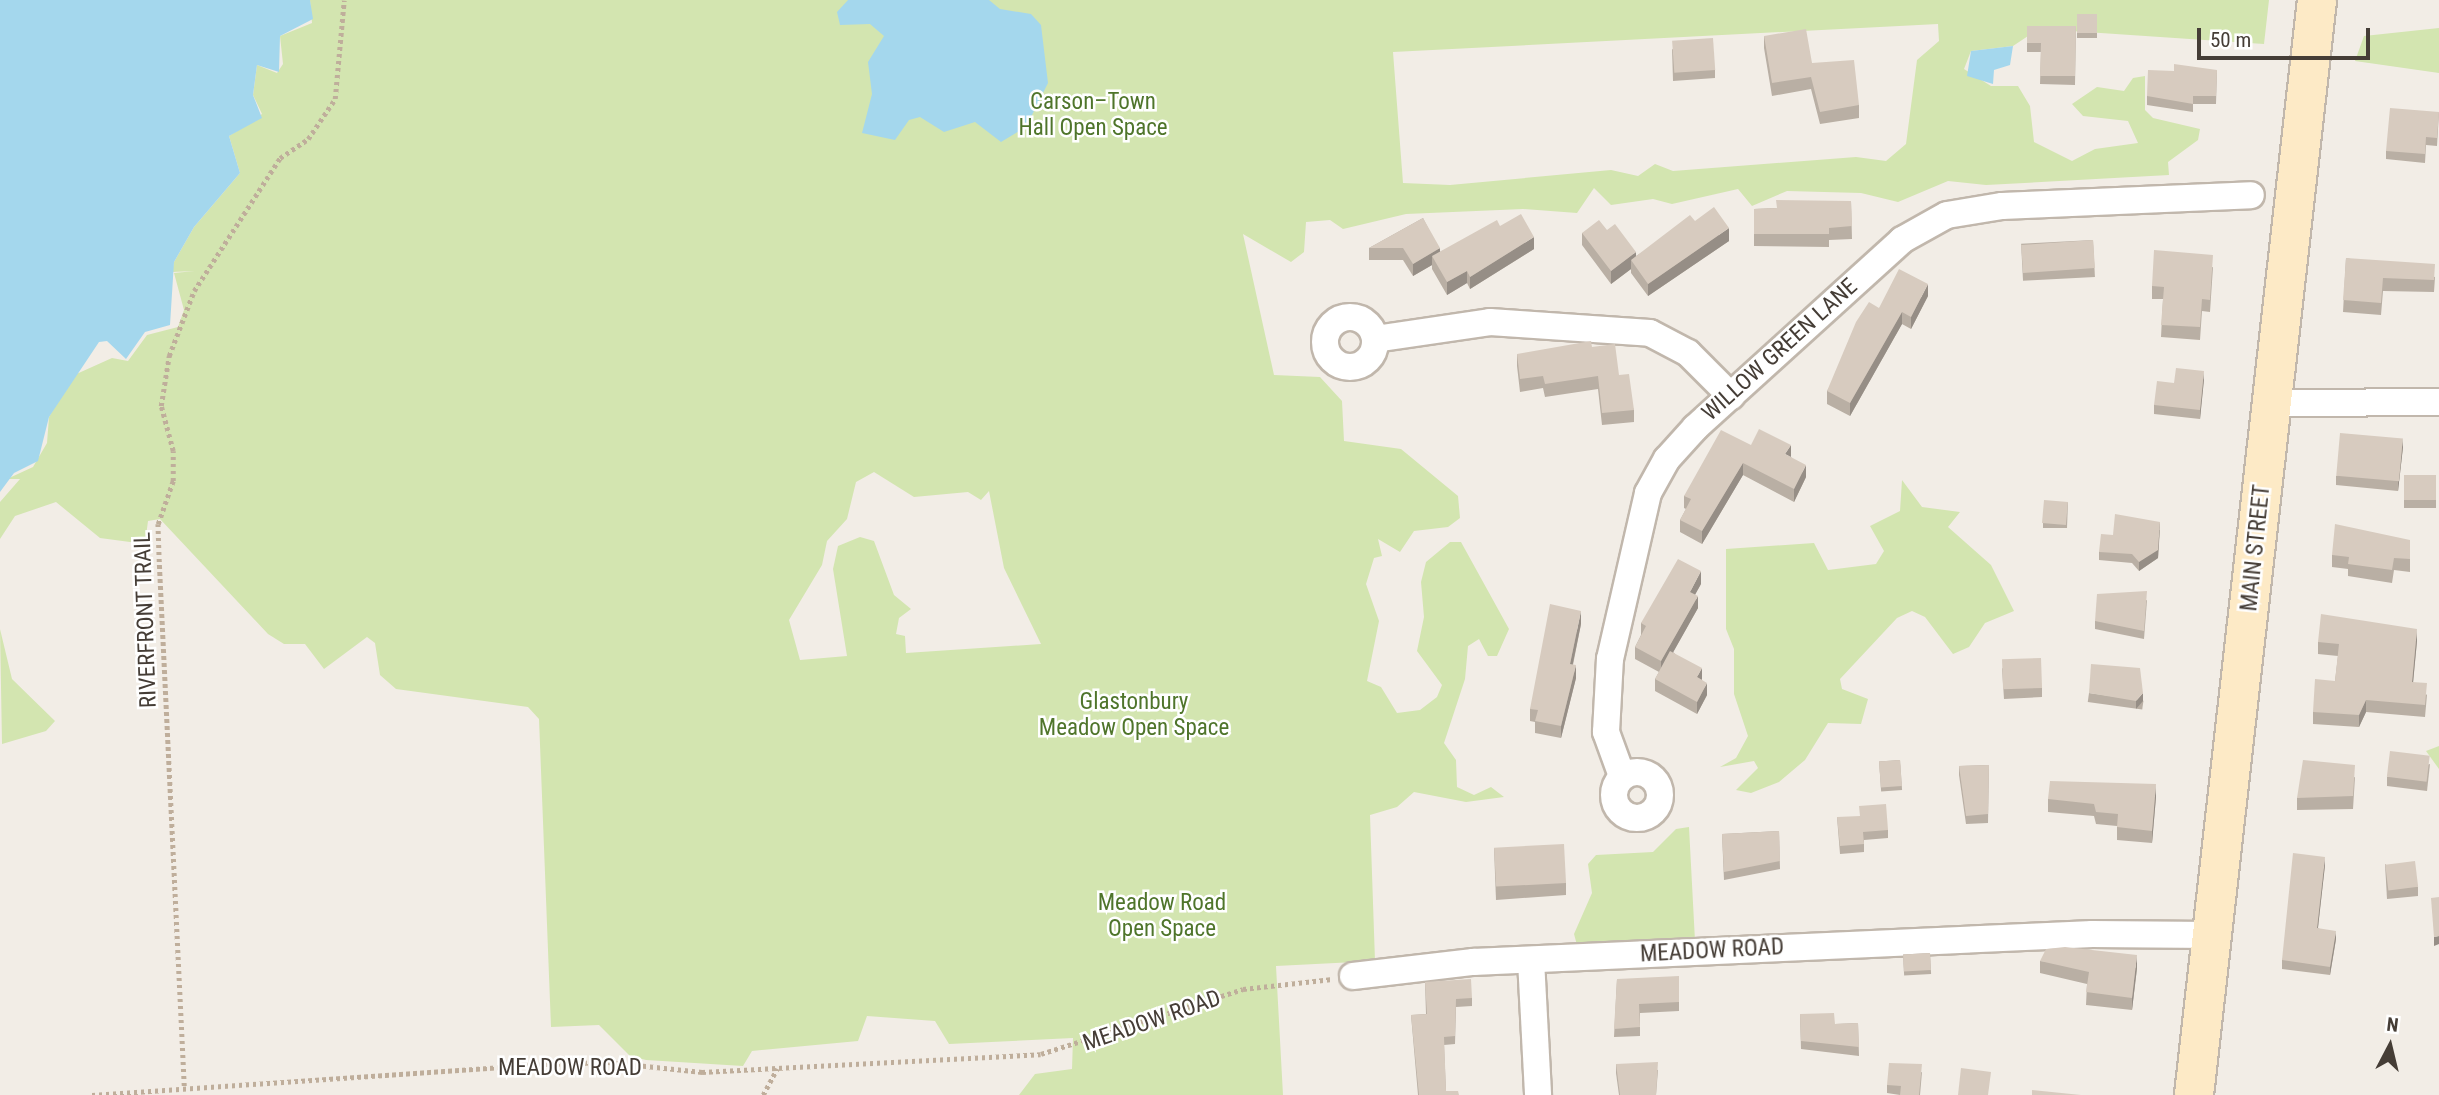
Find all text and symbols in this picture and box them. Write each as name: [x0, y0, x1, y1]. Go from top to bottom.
scale bar: [2201, 14, 2374, 58]
text: 50 m: [2210, 28, 2251, 52]
park label: Carson–Town Hall Open Space: [1018, 88, 1168, 142]
street label: WILLOW GREEN LANE: [1697, 273, 1863, 427]
street label: MAIN STREET: [2236, 483, 2276, 613]
street label: RIVERFRONT TRAIL: [129, 531, 163, 709]
park label: Glastonbury Meadow Open Space: [1039, 688, 1229, 742]
park label: Meadow Road Open Space: [1098, 889, 1226, 943]
street label: MEADOW ROAD: [1639, 933, 1785, 969]
street label: MEADOW ROAD: [1079, 985, 1225, 1057]
north arrow: [2355, 1011, 2425, 1081]
text: N: [2385, 1013, 2400, 1037]
street label: MEADOW ROAD: [498, 1054, 642, 1082]

